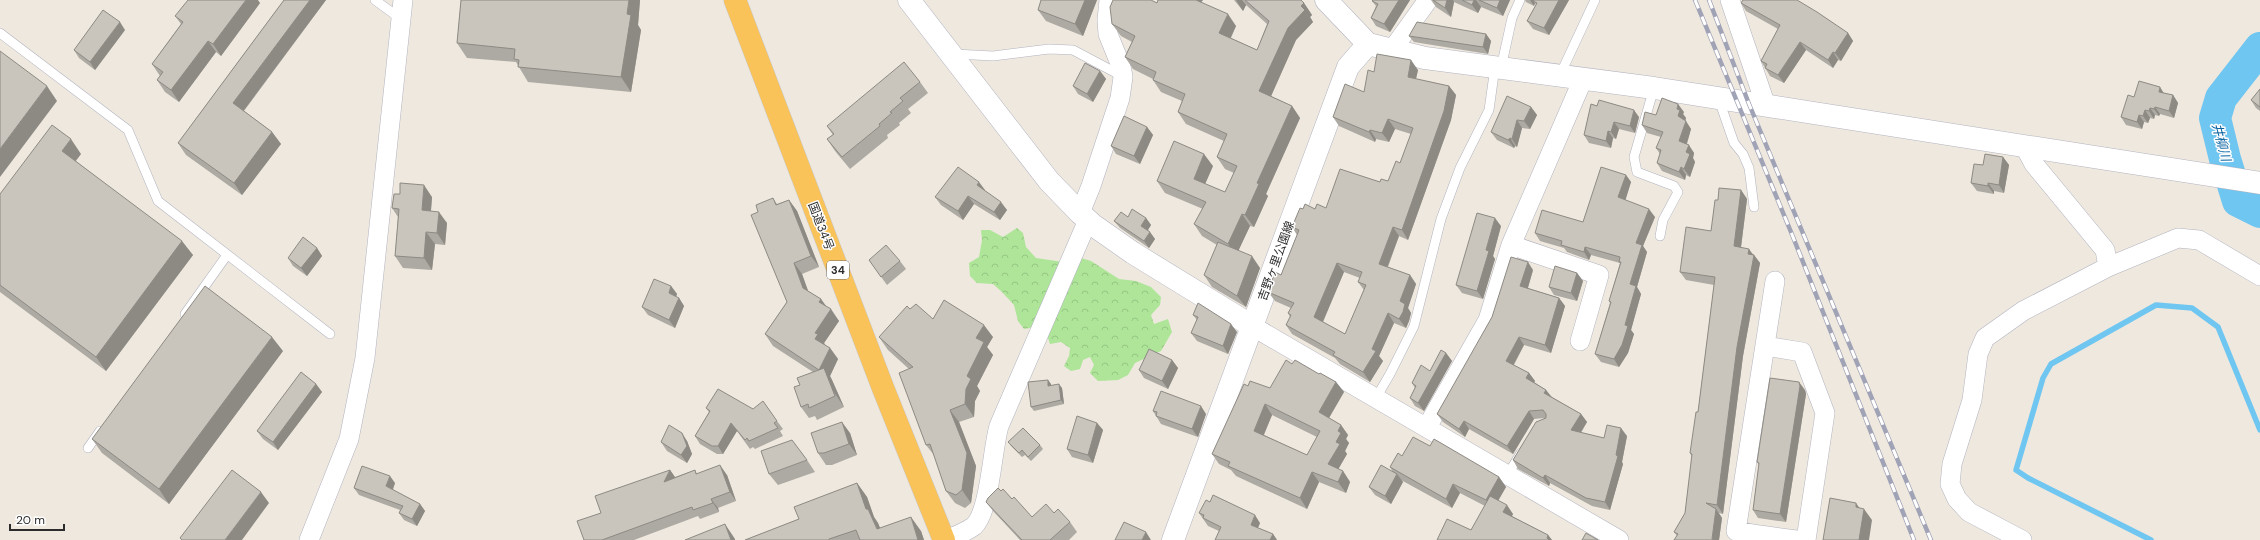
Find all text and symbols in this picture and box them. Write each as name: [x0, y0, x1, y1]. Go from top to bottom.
water label: 井柳川: [2208, 121, 2235, 165]
street label: 国道34号: [805, 200, 837, 252]
street label: 吉野ヶ里公園線: [1254, 219, 1298, 303]
road number: 34: [827, 261, 849, 279]
scale bar: [10, 506, 64, 532]
text: 20 m: [16, 512, 45, 528]

